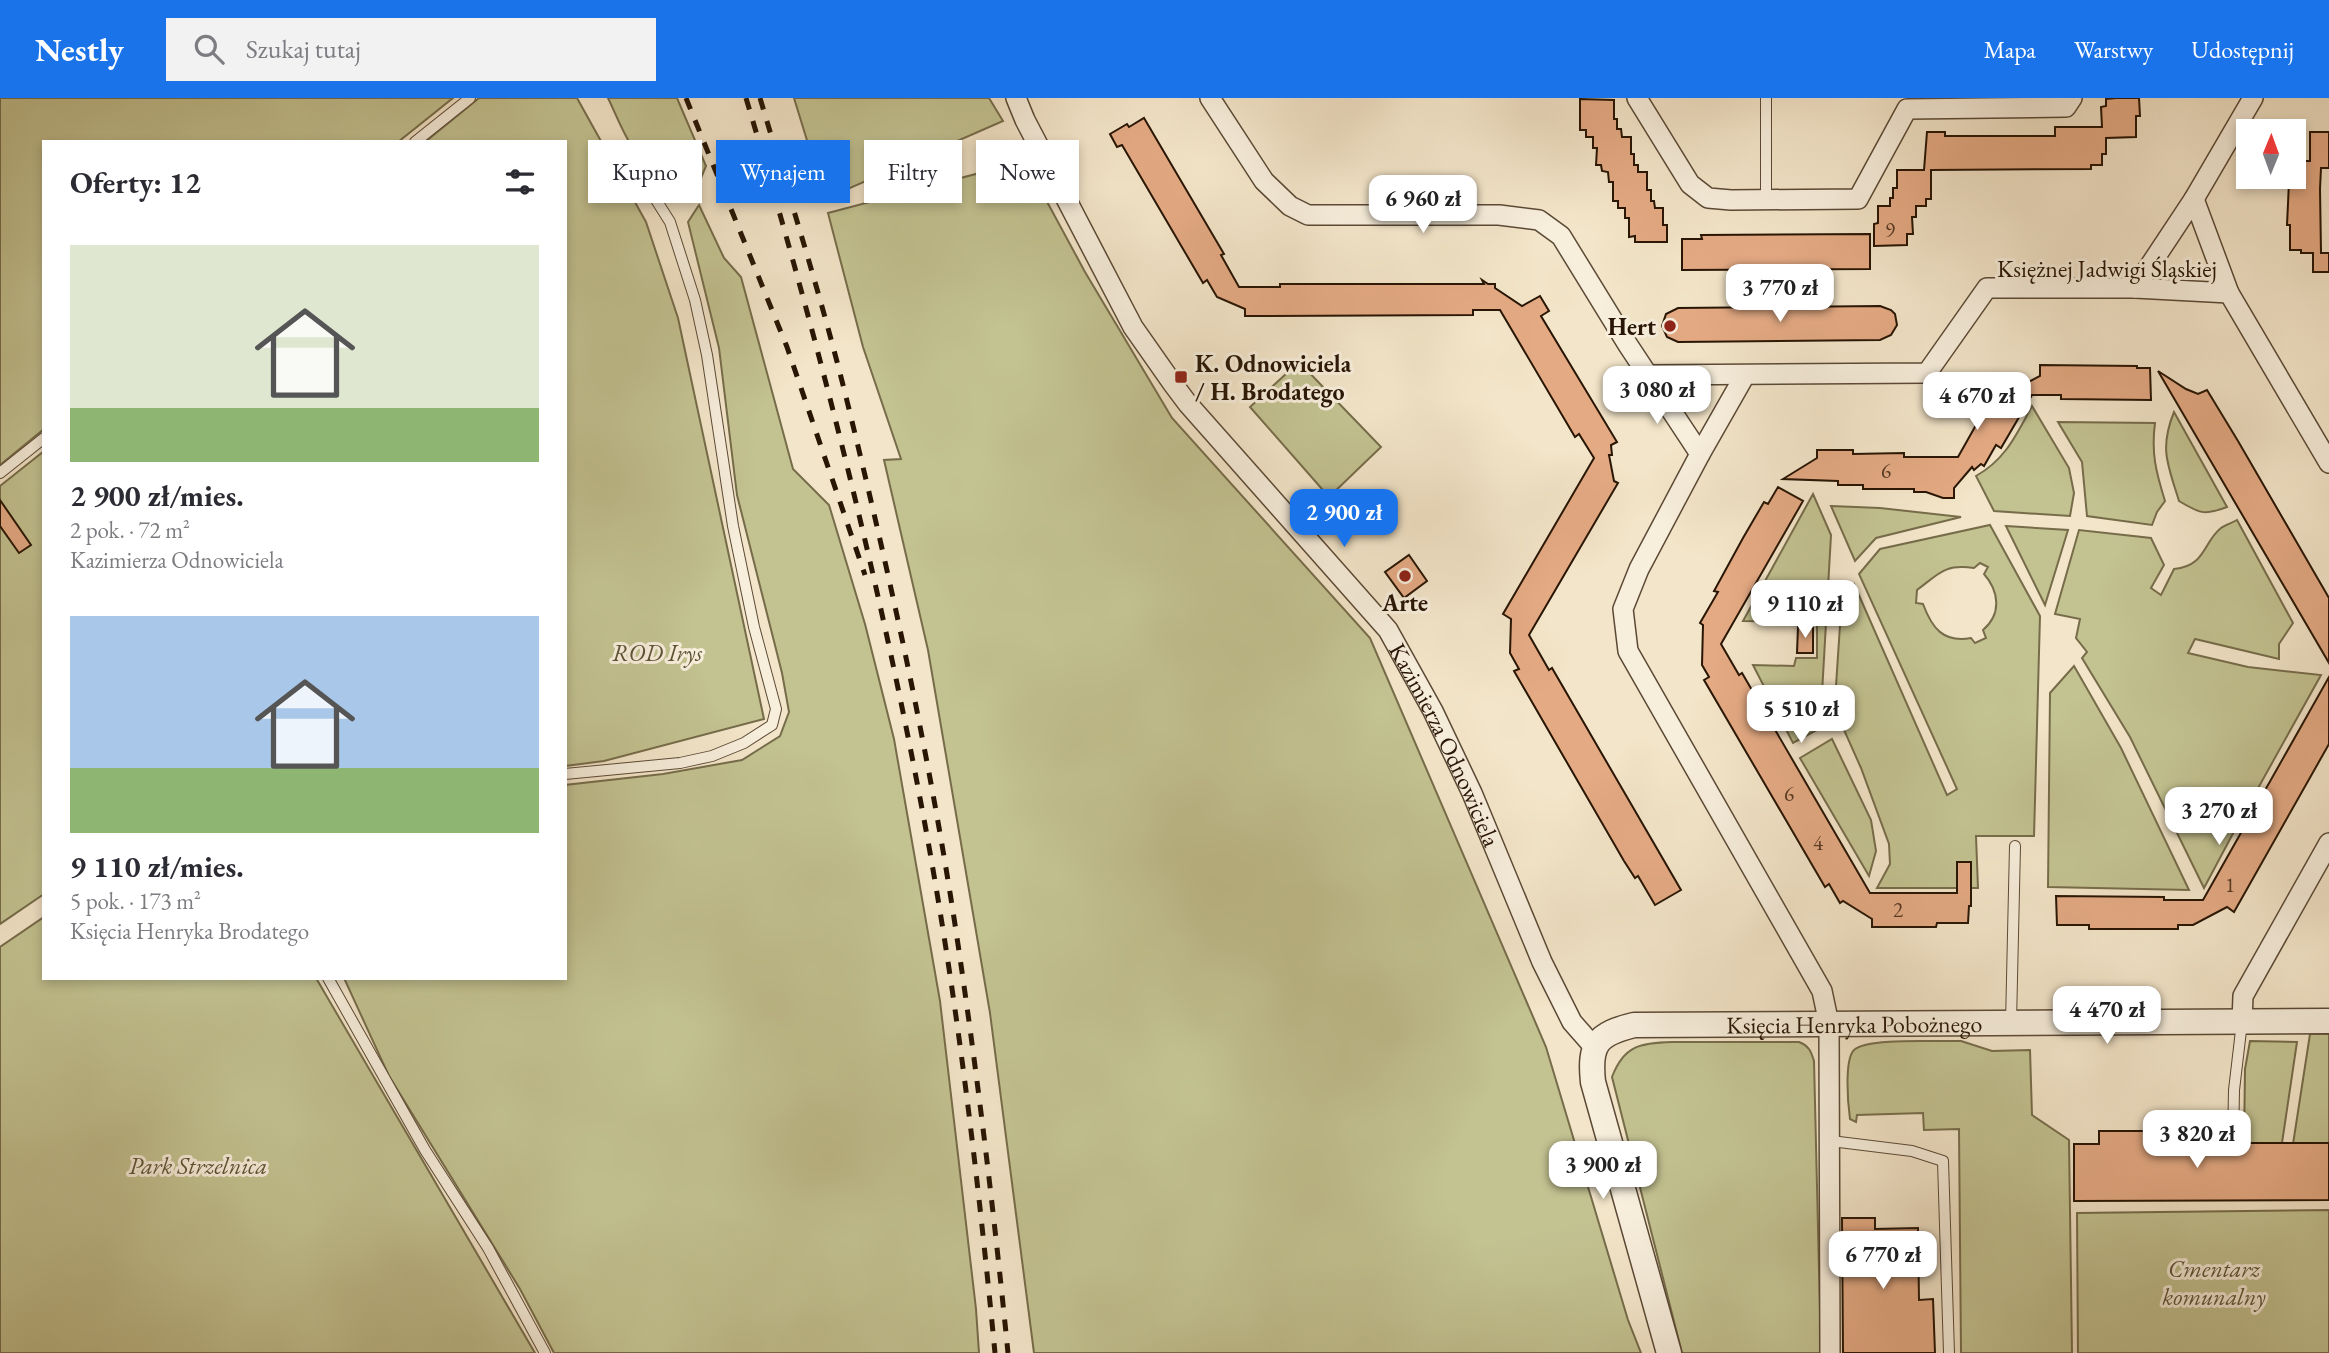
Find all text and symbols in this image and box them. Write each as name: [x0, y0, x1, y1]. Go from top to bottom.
search box: [166, 18, 656, 81]
text: Nestly: [35, 28, 124, 71]
icon: search: [190, 30, 228, 68]
text: Szukaj tutaj: [246, 32, 361, 66]
text: Mapa: [1984, 34, 2036, 65]
text: Warstwy: [2074, 34, 2153, 65]
text: Udostępnij: [2191, 34, 2294, 65]
north arrow: [2236, 119, 2306, 189]
map controls: [2236, 119, 2306, 189]
chip: Kupno: [588, 140, 702, 203]
chip: Wynajem: [716, 140, 850, 203]
chip: Filtry: [864, 140, 962, 203]
chip: Nowe: [976, 140, 1079, 203]
text: Oferty: 12: [70, 163, 201, 202]
icon: filters: [501, 163, 539, 201]
pin: 6 960 zł: [1351, 176, 1495, 235]
text: 6 960 zł: [1385, 183, 1461, 213]
house number: 9: [1885, 216, 1895, 243]
street label: Księżnej Jadwigi Śląskiej: [1997, 253, 2217, 284]
pin: 3 770 zł: [1708, 264, 1852, 324]
text: 3 770 zł: [1742, 272, 1818, 302]
icon: home: [242, 290, 368, 416]
place label: Hert: [1608, 311, 1656, 342]
marker: Hert: [1662, 318, 1678, 334]
place label: K. Odnowiciela / H. Brodatego: [1195, 348, 1352, 408]
pin: 3 080 zł: [1585, 366, 1729, 426]
marker: K. Odnowiciela / H. Brodatego: [1173, 369, 1189, 385]
pin: 4 670 zł: [1905, 372, 2049, 432]
text: 3 080 zł: [1619, 374, 1695, 404]
text: 4 670 zł: [1939, 380, 2015, 410]
house number: 6: [1881, 457, 1891, 484]
text: 2 900 zł/mies.: [70, 476, 244, 515]
pin: 2 900 zł: [1272, 490, 1416, 549]
text: 2 900 zł: [1306, 497, 1382, 527]
text: 2 pok. · 72 m²: [70, 515, 190, 545]
text: Kazimierza Odnowiciela: [70, 545, 284, 575]
marker: Arte: [1397, 568, 1413, 584]
pin: 9 110 zł: [1733, 580, 1877, 640]
place label: Arte: [1381, 587, 1428, 618]
text: 9 110 zł: [1767, 588, 1843, 618]
park label: ROD Irys: [612, 637, 702, 668]
street label: Kazimierza Odnowiciela: [1383, 637, 1508, 852]
icon: home: [242, 661, 368, 787]
pin: 5 510 zł: [1729, 686, 1873, 745]
text: 5 510 zł: [1763, 693, 1839, 723]
house number: 6: [1784, 780, 1794, 807]
pin: 3 270 zł: [2147, 788, 2291, 847]
text: 3 270 zł: [2181, 795, 2257, 825]
house number: 4: [1813, 829, 1824, 856]
text: 9 110 zł/mies.: [70, 847, 244, 886]
house number: 1: [2225, 871, 2235, 898]
text: 5 pok. · 173 m²: [70, 886, 201, 916]
house number: 2: [1893, 896, 1903, 923]
text: Księcia Henryka Brodatego: [70, 916, 309, 946]
pin: 4 470 zł: [2035, 986, 2179, 1046]
text: 4 470 zł: [2069, 994, 2145, 1024]
street label: Księcia Henryka Pobożnego: [1726, 1007, 1983, 1040]
pin: 3 820 zł: [2125, 1110, 2269, 1170]
text: 3 820 zł: [2159, 1118, 2235, 1148]
pin: 3 900 zł: [1531, 1142, 1675, 1201]
text: 3 900 zł: [1565, 1149, 1641, 1179]
park label: Park Strzelnica: [129, 1150, 267, 1181]
pin: 6 770 zł: [1811, 1232, 1955, 1291]
text: 6 770 zł: [1845, 1239, 1921, 1269]
park label: Cmentarz komunalny: [2162, 1253, 2266, 1312]

